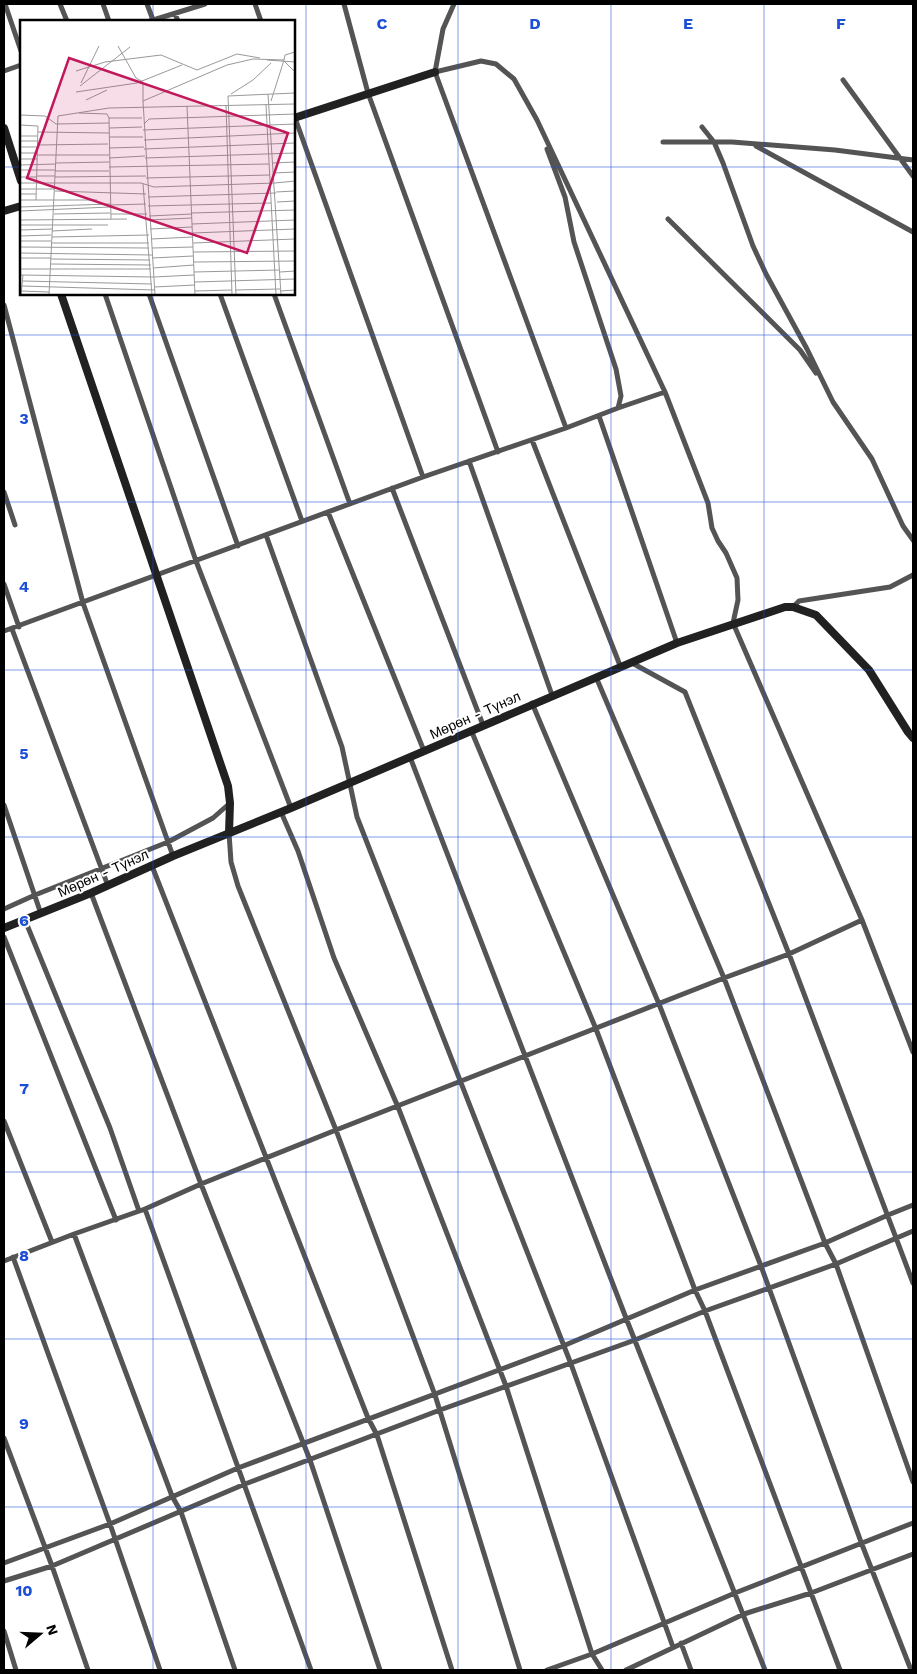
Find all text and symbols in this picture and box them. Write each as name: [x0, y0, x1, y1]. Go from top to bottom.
text: C: [377, 14, 388, 33]
text: D: [529, 14, 541, 33]
text: E: [683, 14, 693, 33]
text: F: [836, 14, 846, 33]
inset map: [20, 20, 295, 295]
text: 3: [19, 409, 29, 428]
text: 4: [19, 577, 29, 596]
street label: Мөрөн - Түнэл: [427, 688, 523, 742]
text: 5: [19, 744, 29, 763]
street label: Мөрөн - Түнэл: [55, 846, 151, 900]
text: 6: [19, 911, 29, 930]
text: 7: [19, 1079, 29, 1098]
text: 8: [19, 1246, 29, 1265]
text: 9: [19, 1414, 29, 1433]
text: 10: [15, 1581, 33, 1600]
north arrow: [15, 1609, 65, 1659]
text: N: [43, 1622, 62, 1637]

